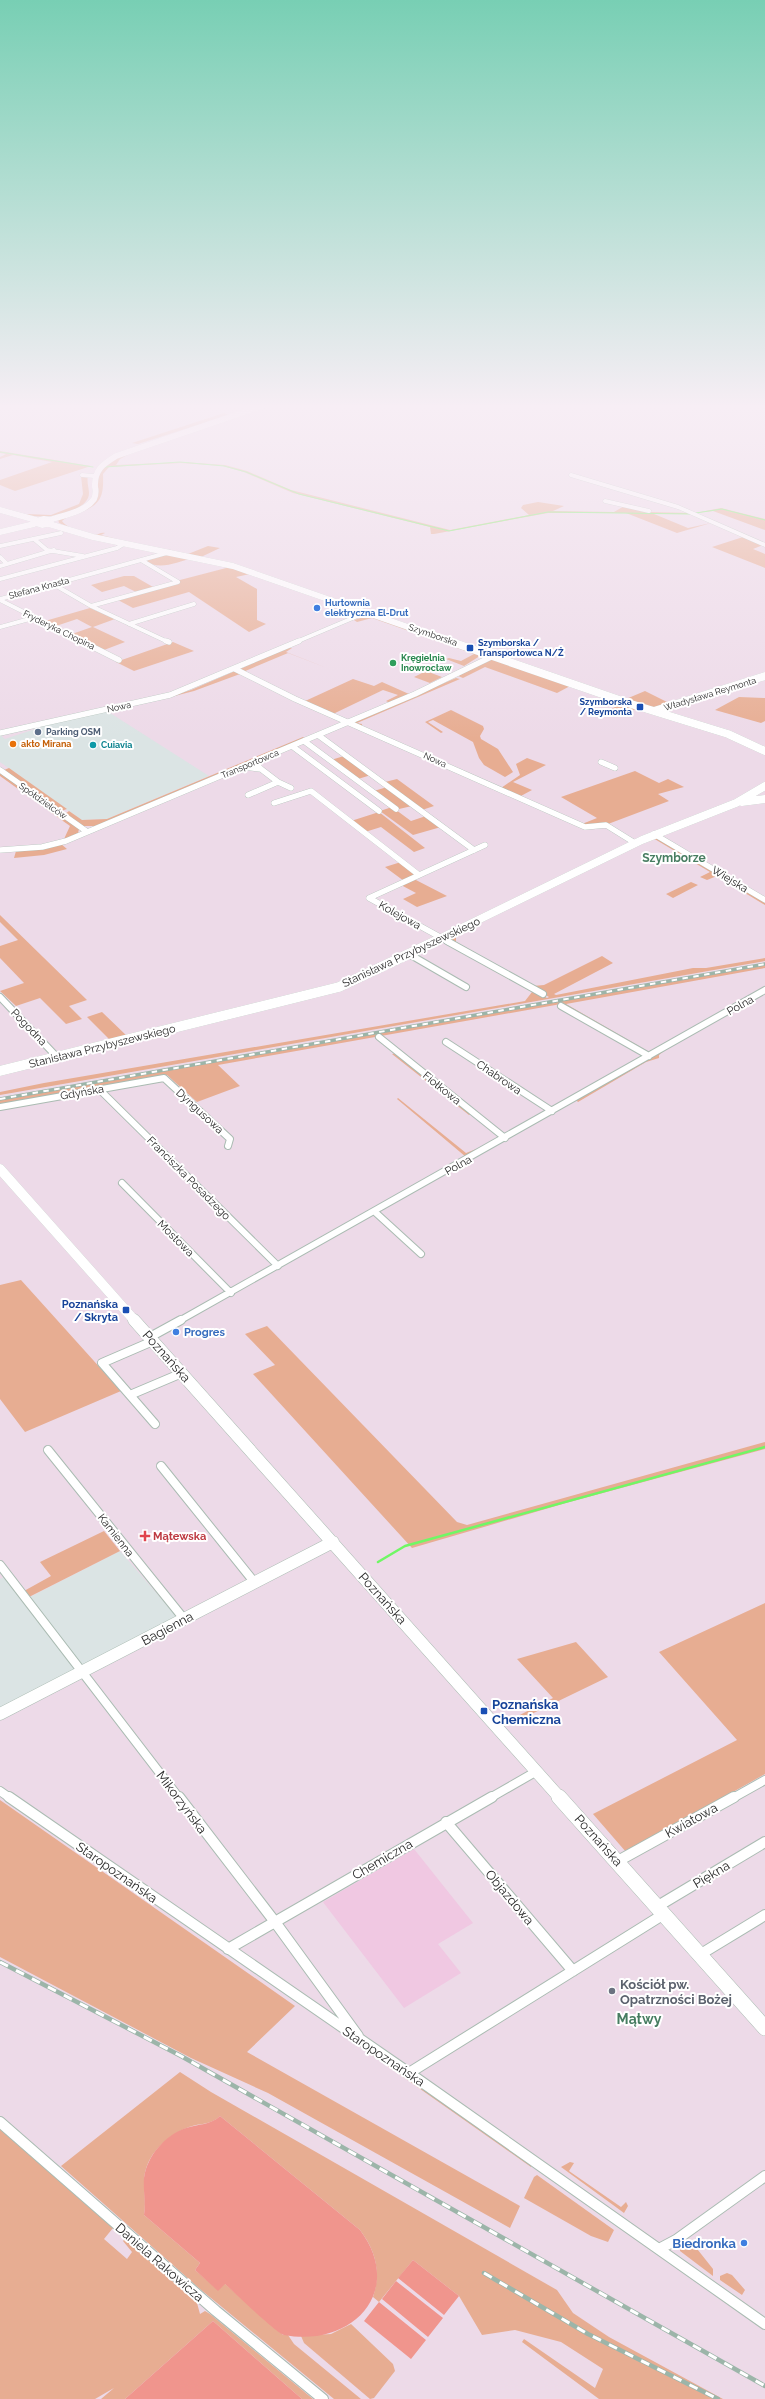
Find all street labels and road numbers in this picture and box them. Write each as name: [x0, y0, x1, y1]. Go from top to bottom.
street label: Stefana Knasta: [8, 575, 70, 601]
street label: Fryderyka Chopina: [22, 608, 96, 652]
street label: Szymborska: [407, 622, 459, 648]
street label: Władysława Reymonta: [663, 675, 757, 713]
street label: Nowa: [106, 700, 132, 714]
street label: Transportowca: [220, 747, 280, 781]
street label: Nowa: [422, 751, 448, 770]
street label: Spółdzielców: [17, 781, 69, 822]
street label: Wiejska: [709, 864, 750, 895]
street label: Kolejowa: [376, 899, 423, 932]
street label: Stanisława Przybyszewskiego: [340, 915, 483, 990]
street label: Polna: [725, 993, 756, 1018]
street label: Pogodna: [8, 1006, 49, 1048]
street label: Stanisława Przybyszewskiego: [28, 1022, 177, 1071]
street label: Chabrowa: [474, 1058, 524, 1097]
street label: Fiołkowa: [420, 1069, 463, 1108]
street label: Gdyńska: [59, 1082, 105, 1103]
street label: Dyngusowa: [173, 1086, 226, 1137]
street label: Franciszka Posadzego: [144, 1134, 233, 1223]
street label: Polna: [443, 1153, 474, 1178]
street label: Mostowa: [155, 1217, 197, 1259]
street label: Poznańska: [140, 1327, 194, 1385]
street label: Kamienna: [95, 1511, 136, 1559]
street label: Poznańska: [356, 1569, 410, 1627]
street label: Bagienna: [139, 1609, 196, 1648]
street label: Mikorzyńska: [153, 1768, 210, 1836]
street label: Kwiatowa: [662, 1800, 720, 1841]
street label: Poznańska: [572, 1811, 626, 1869]
street label: Chemiczna: [349, 1836, 415, 1883]
street label: Staropoznańska: [73, 1839, 160, 1906]
street label: Piękna: [690, 1858, 732, 1891]
street label: Objazdowa: [482, 1867, 537, 1928]
street label: Staropoznańska: [340, 2023, 428, 2089]
street label: Daniela Rakowicza: [113, 2220, 207, 2305]

